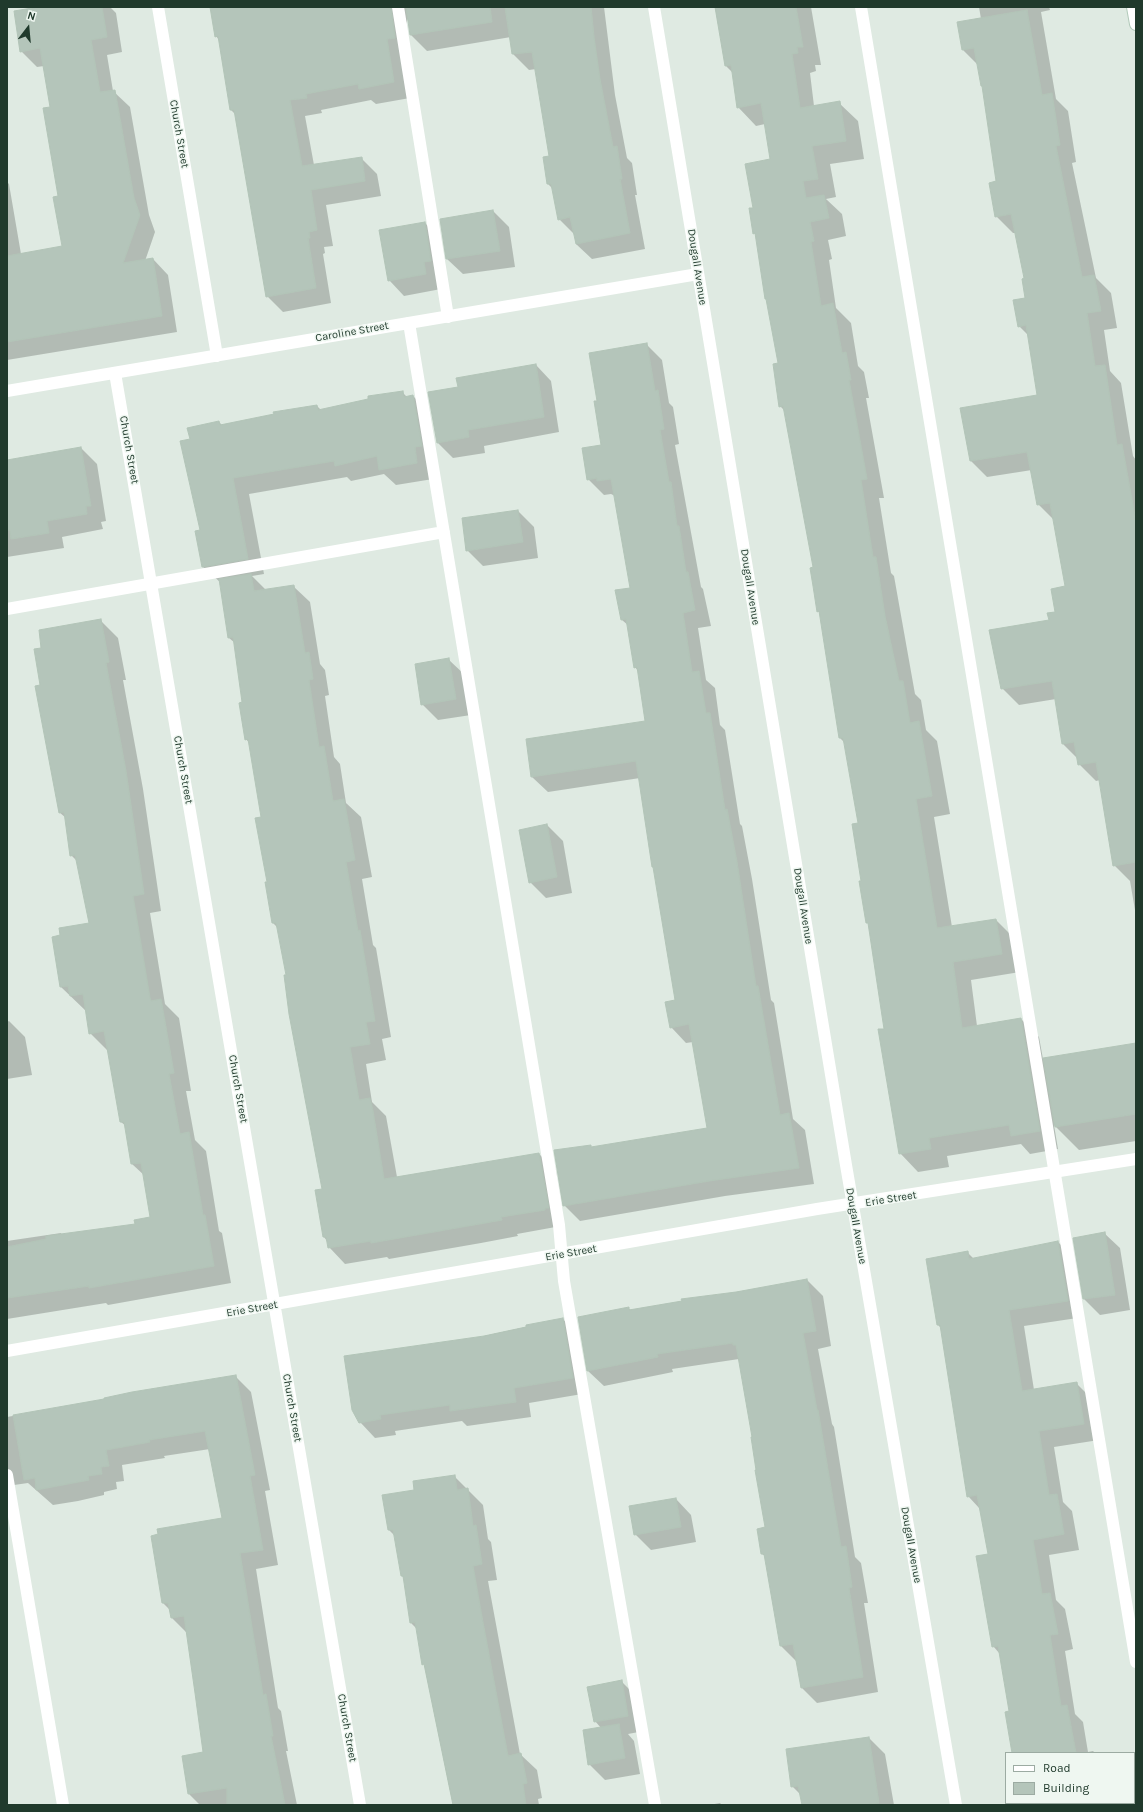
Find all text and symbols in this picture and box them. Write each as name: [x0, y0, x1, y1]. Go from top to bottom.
north arrow: [8, 8, 48, 48]
text: N: [26, 9, 37, 23]
street label: Church Street: [166, 99, 192, 169]
street label: Dougall Avenue: [684, 228, 710, 306]
street label: Caroline Street: [314, 319, 390, 345]
street label: Church Street: [116, 415, 142, 485]
street label: Dougall Avenue: [737, 548, 763, 626]
street label: Church Street: [170, 735, 196, 805]
street label: Dougall Avenue: [790, 867, 816, 945]
street label: Church Street: [225, 1054, 251, 1124]
street label: Dougall Avenue: [843, 1187, 869, 1265]
street label: Erie Street: [864, 1188, 918, 1210]
street label: Erie Street: [544, 1242, 598, 1264]
street label: Erie Street: [225, 1298, 279, 1320]
street label: Church Street: [279, 1373, 305, 1443]
street label: Dougall Avenue: [898, 1506, 924, 1584]
street label: Church Street: [334, 1693, 360, 1763]
legend: [1005, 1752, 1135, 1804]
text: Road: [1043, 1761, 1071, 1775]
text: Building: [1043, 1781, 1089, 1795]

